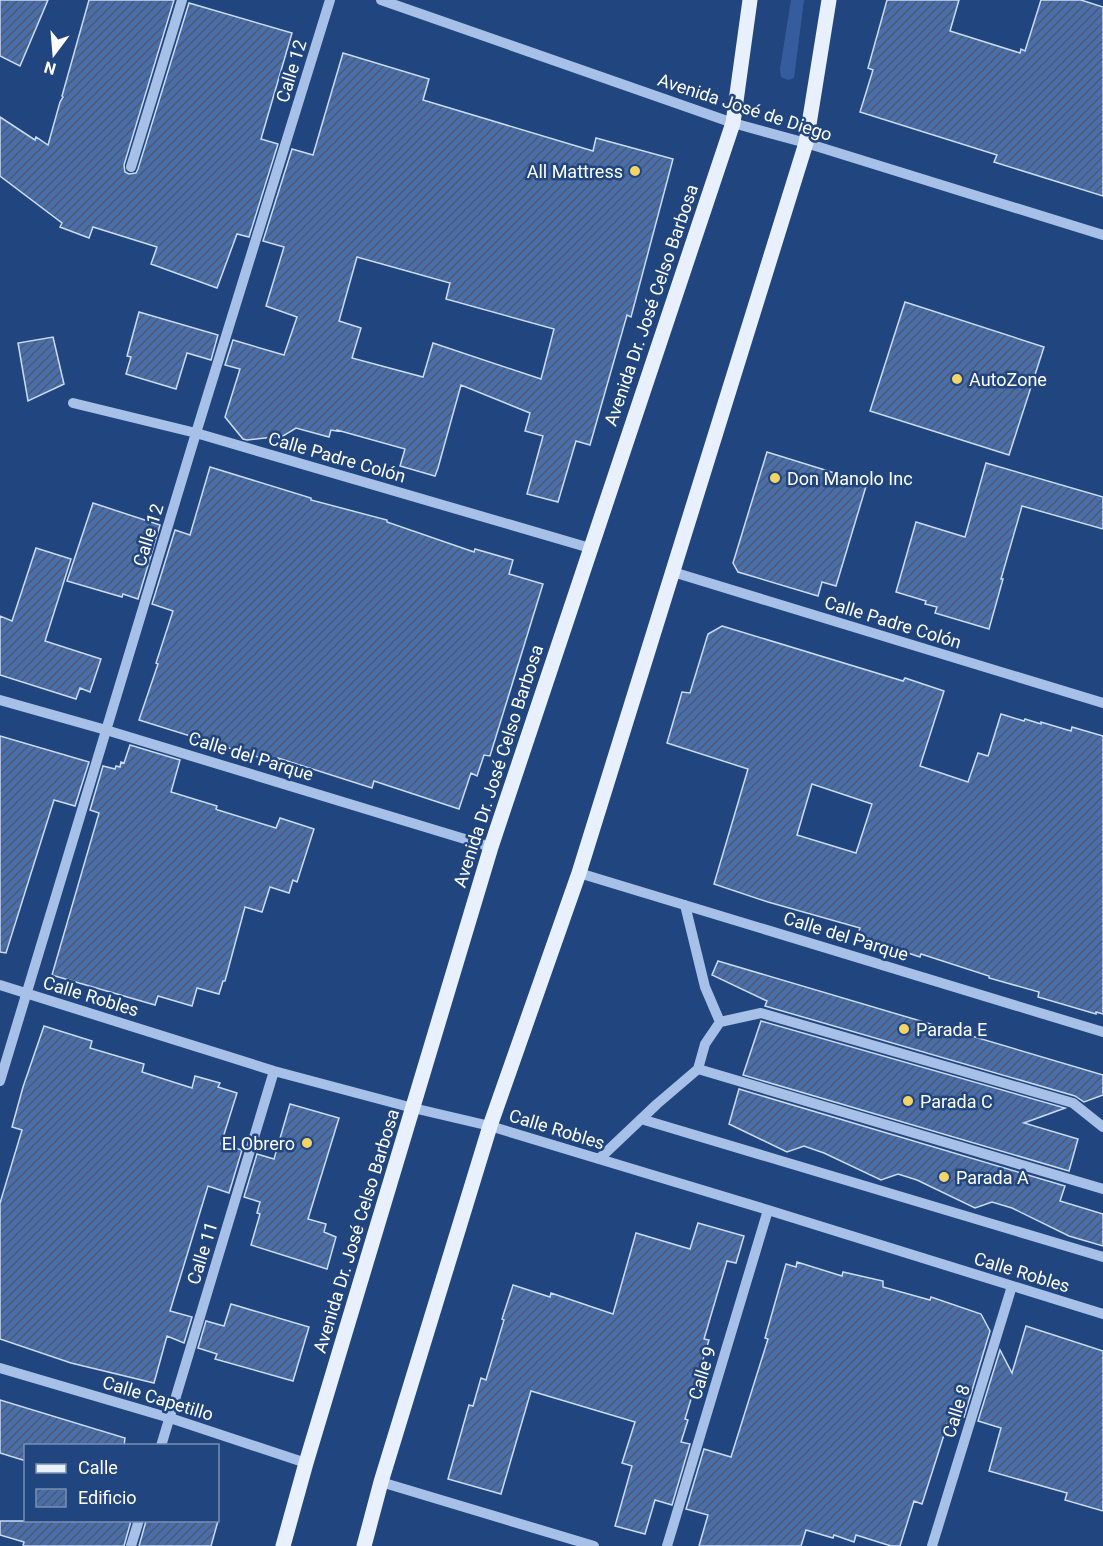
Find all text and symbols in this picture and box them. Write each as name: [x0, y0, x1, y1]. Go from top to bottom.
north arrow: [24, 24, 84, 84]
street label: Calle 12: [272, 37, 310, 105]
text: N: [42, 57, 58, 79]
street label: Avenida José de Diego: [655, 69, 835, 145]
place label: All Mattress: [527, 161, 623, 182]
marker: All Mattress: [628, 164, 642, 178]
street label: Avenida Dr. José Celso Barbosa: [600, 182, 702, 428]
place label: AutoZone: [969, 369, 1047, 390]
marker: AutoZone: [950, 372, 964, 386]
street label: Calle Padre Colón: [266, 427, 408, 487]
place label: Don Manolo Inc: [787, 468, 913, 489]
marker: Don Manolo Inc: [768, 471, 782, 485]
street label: Calle 12: [129, 501, 167, 569]
street label: Calle Padre Colón: [822, 591, 964, 653]
street label: Avenida Dr. José Celso Barbosa: [449, 642, 547, 890]
street label: Calle del Parque: [186, 727, 316, 785]
street label: Calle del Parque: [781, 907, 911, 965]
street label: Calle Robles: [41, 971, 141, 1021]
place label: Parada E: [916, 1019, 987, 1040]
marker: Parada E: [897, 1022, 911, 1036]
place label: Parada C: [920, 1091, 993, 1112]
marker: Parada C: [901, 1094, 915, 1108]
street label: Calle Robles: [507, 1104, 607, 1154]
street label: Avenida Dr. José Celso Barbosa: [309, 1107, 403, 1355]
place label: El Obrero: [222, 1133, 295, 1154]
marker: El Obrero: [300, 1136, 314, 1150]
place label: Parada A: [956, 1167, 1029, 1188]
marker: Parada A: [937, 1170, 951, 1184]
street label: Calle 11: [183, 1219, 221, 1287]
street label: Calle Robles: [972, 1247, 1072, 1297]
street label: Calle 9: [684, 1344, 720, 1402]
street label: Calle Capetillo: [100, 1371, 216, 1425]
street label: Calle 8: [938, 1382, 974, 1440]
legend: [24, 1444, 219, 1522]
text: Calle: [78, 1457, 118, 1478]
text: Edificio: [78, 1487, 137, 1508]

